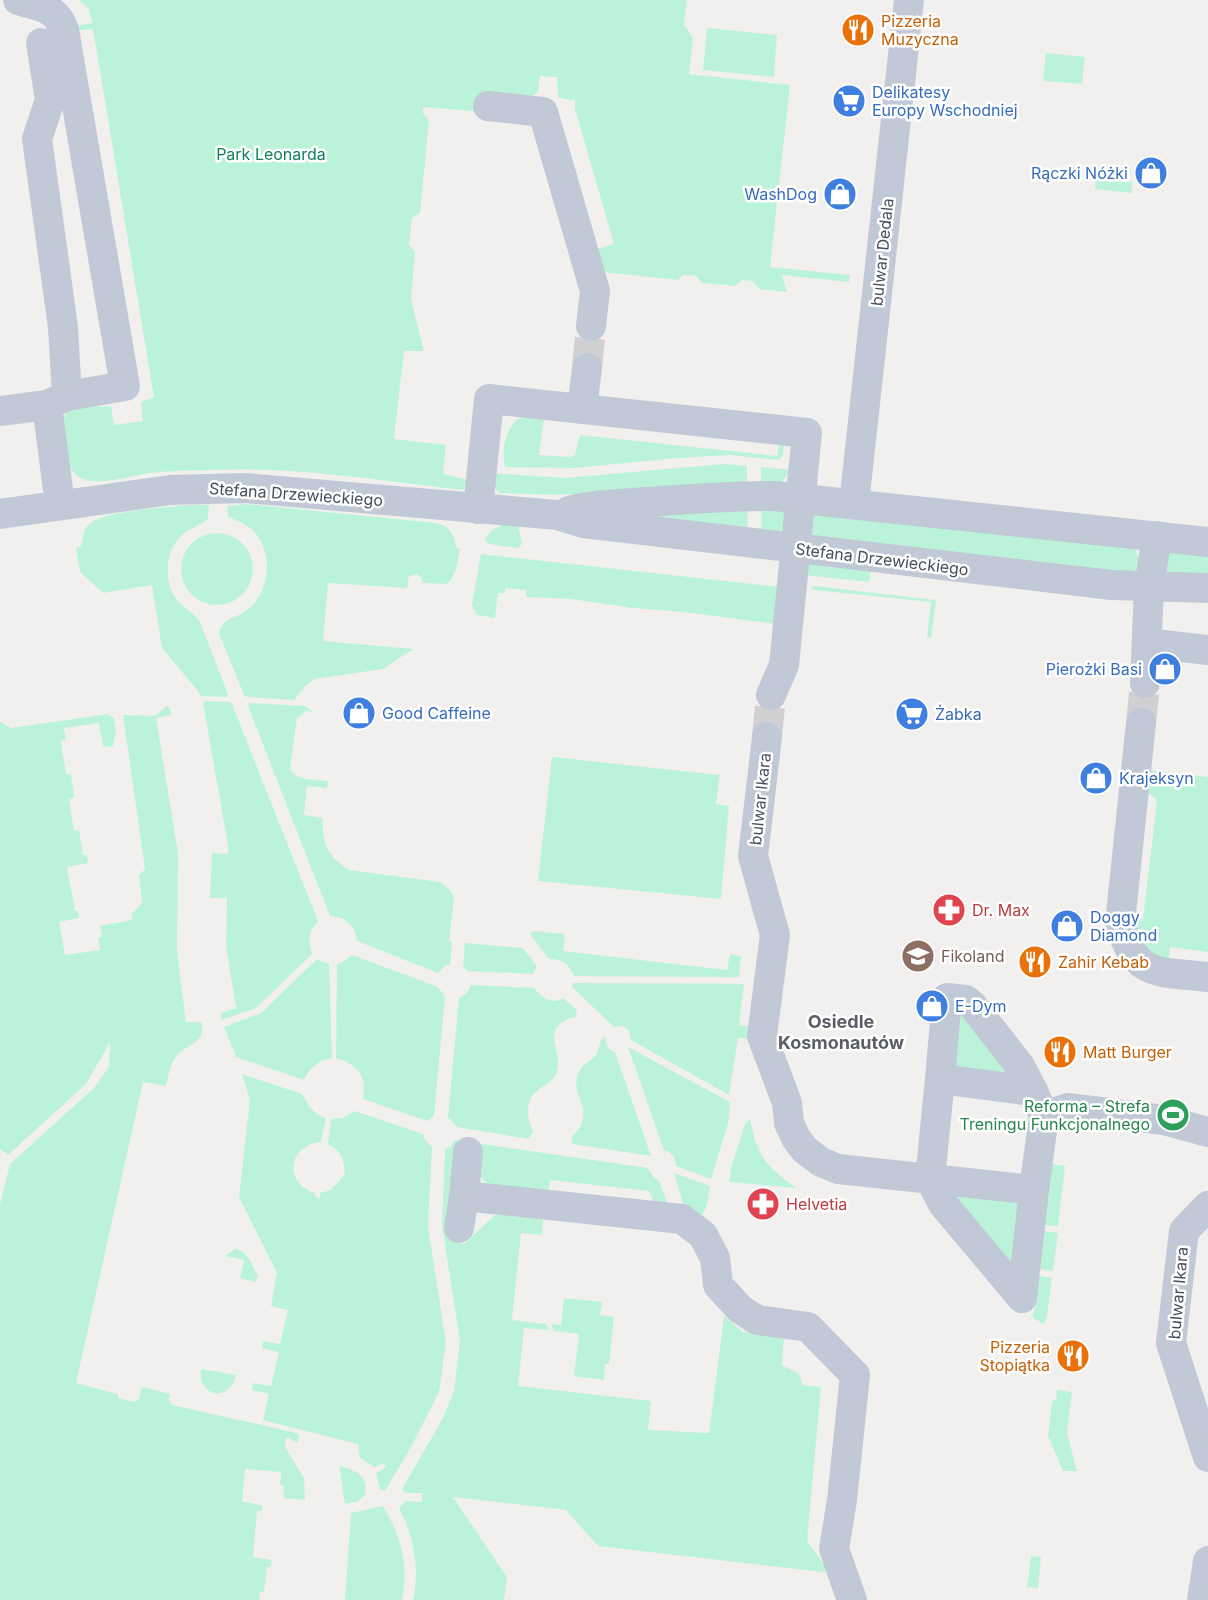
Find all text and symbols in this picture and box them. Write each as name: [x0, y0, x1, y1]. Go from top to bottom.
place label: Pizzeria Muzyczna: [881, 11, 959, 49]
restaurant icon: Pizzeria Muzyczna: [840, 12, 876, 48]
place label: Delikatesy Europy Wschodniej: [872, 82, 1018, 120]
supermarket icon: Delikatesy Europy Wschodniej: [831, 83, 867, 119]
park label: Park Leonarda: [216, 144, 326, 164]
shop icon: Rączki Nóżki: [1133, 155, 1169, 191]
place label: Rączki Nóżki: [1031, 163, 1128, 183]
shop icon: WashDog: [822, 176, 858, 212]
place label: WashDog: [744, 184, 817, 204]
street label: bulwar Dedala: [866, 197, 898, 307]
street label: Stefana Drzewieckiego: [208, 478, 384, 510]
street label: Stefana Drzewieckiego: [794, 538, 970, 580]
shop icon: Pierożki Basi: [1147, 651, 1183, 687]
place label: Pierożki Basi: [1046, 659, 1142, 679]
shop icon: Good Caffeine: [341, 695, 377, 731]
supermarket icon: Żabka: [894, 696, 930, 732]
place label: Good Caffeine: [382, 703, 491, 723]
place label: Żabka: [935, 704, 982, 724]
street label: bulwar Ikara: [745, 752, 775, 846]
shop icon: Krajeksyn: [1078, 760, 1114, 796]
place label: Krajeksyn: [1119, 768, 1194, 788]
pharmacy icon: Dr. Max: [931, 892, 967, 928]
place label: Dr. Max: [972, 900, 1030, 920]
place label: Doggy Diamond: [1090, 907, 1157, 945]
shop icon: Doggy Diamond: [1049, 908, 1085, 944]
school or university icon: Fikoland: [900, 938, 936, 974]
restaurant icon: Zahir Kebab: [1017, 944, 1053, 980]
place label: Fikoland: [941, 946, 1004, 966]
place label: Zahir Kebab: [1058, 952, 1149, 972]
shop icon: E-Dym: [914, 988, 950, 1024]
place label: E-Dym: [955, 996, 1007, 1016]
district label: Osiedle Kosmonautów: [778, 1011, 905, 1053]
restaurant icon: Matt Burger: [1042, 1034, 1078, 1070]
place label: Matt Burger: [1083, 1042, 1172, 1062]
place label: Reforma – Strefa Treningu Funkcjonalnego: [960, 1096, 1150, 1134]
sports icon: Reforma – Strefa Treningu Funkcjonalnego: [1155, 1097, 1191, 1133]
pharmacy icon: Helvetia: [745, 1186, 781, 1222]
place label: Helvetia: [786, 1194, 847, 1214]
street label: bulwar Ikara: [1164, 1246, 1192, 1340]
place label: Pizzeria Stopiątka: [979, 1337, 1050, 1375]
restaurant icon: Pizzeria Stopiątka: [1055, 1338, 1091, 1374]

